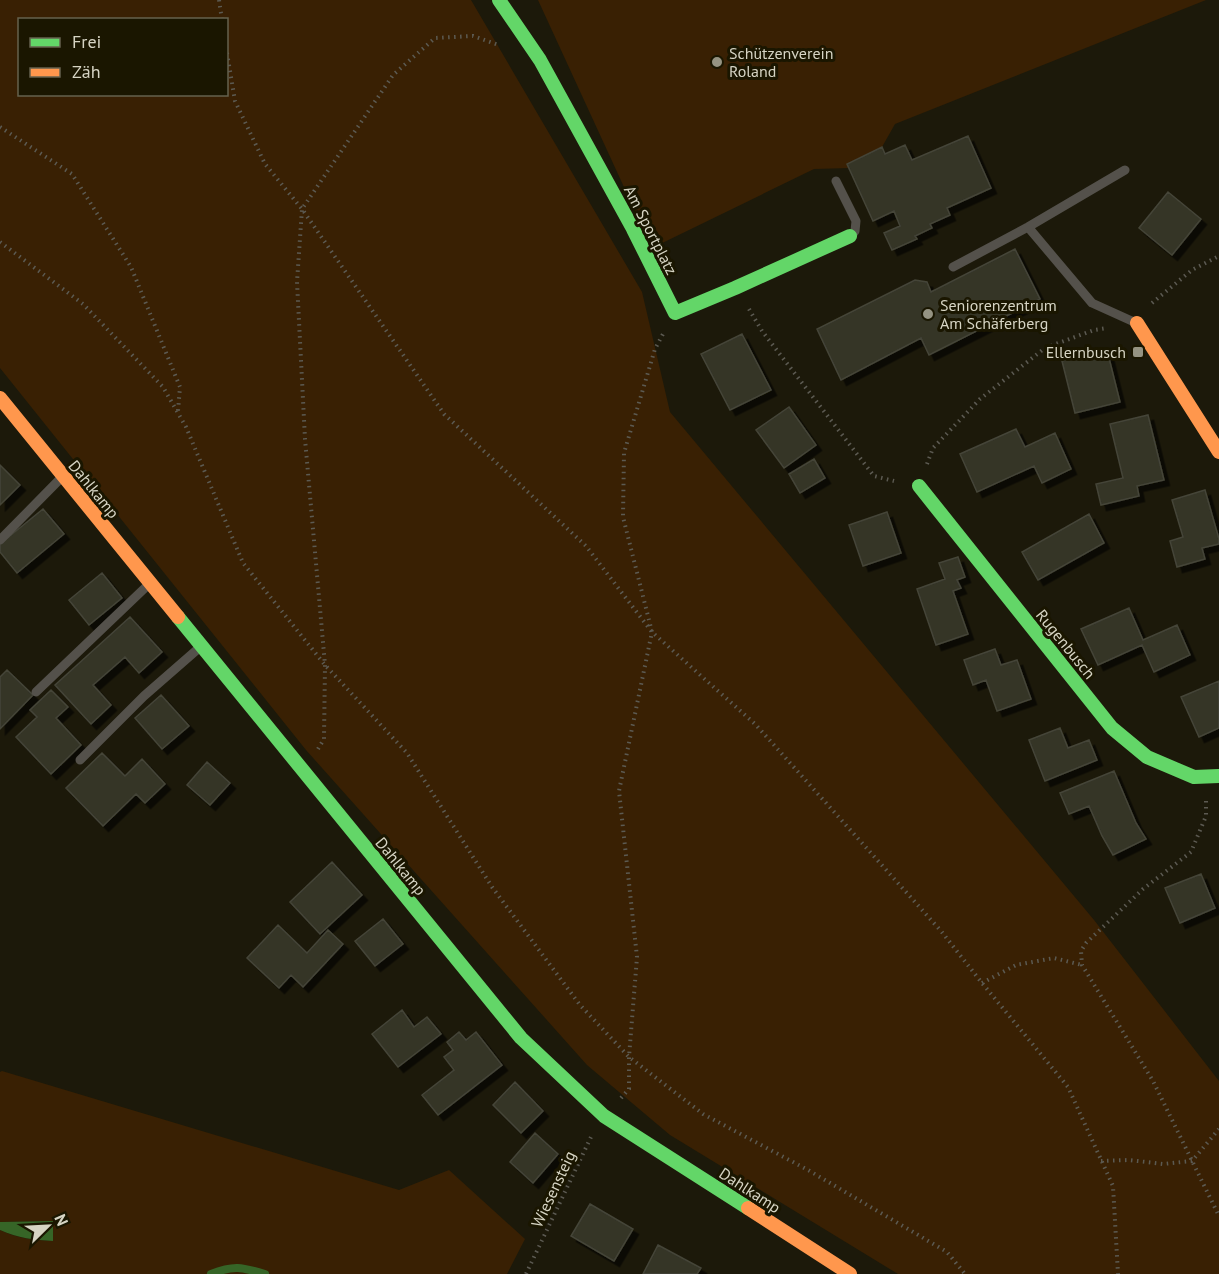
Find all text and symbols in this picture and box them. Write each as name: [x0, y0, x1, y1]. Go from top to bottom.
legend: [18, 18, 228, 96]
text: Frei: [72, 30, 101, 53]
place label: Schützenverein Roland: [729, 43, 834, 81]
marker: Schützenverein Roland: [710, 55, 724, 69]
text: Zäh: [72, 60, 101, 83]
street label: Am Sportplatz: [620, 182, 682, 278]
place label: Seniorenzentrum Am Schäferberg: [940, 295, 1057, 333]
marker: Seniorenzentrum Am Schäferberg: [921, 307, 935, 321]
place label: Ellernbusch: [1046, 342, 1126, 362]
marker: Ellernbusch: [1131, 345, 1145, 359]
street label: Dahlkamp: [64, 456, 124, 522]
street label: Rugenbusch: [1032, 605, 1100, 683]
street label: Dahlkamp: [371, 833, 431, 899]
street label: Wiesensteig: [527, 1147, 579, 1231]
street label: Dahlkamp: [716, 1163, 784, 1217]
north arrow: [18, 1196, 78, 1256]
text: N: [50, 1211, 73, 1229]

